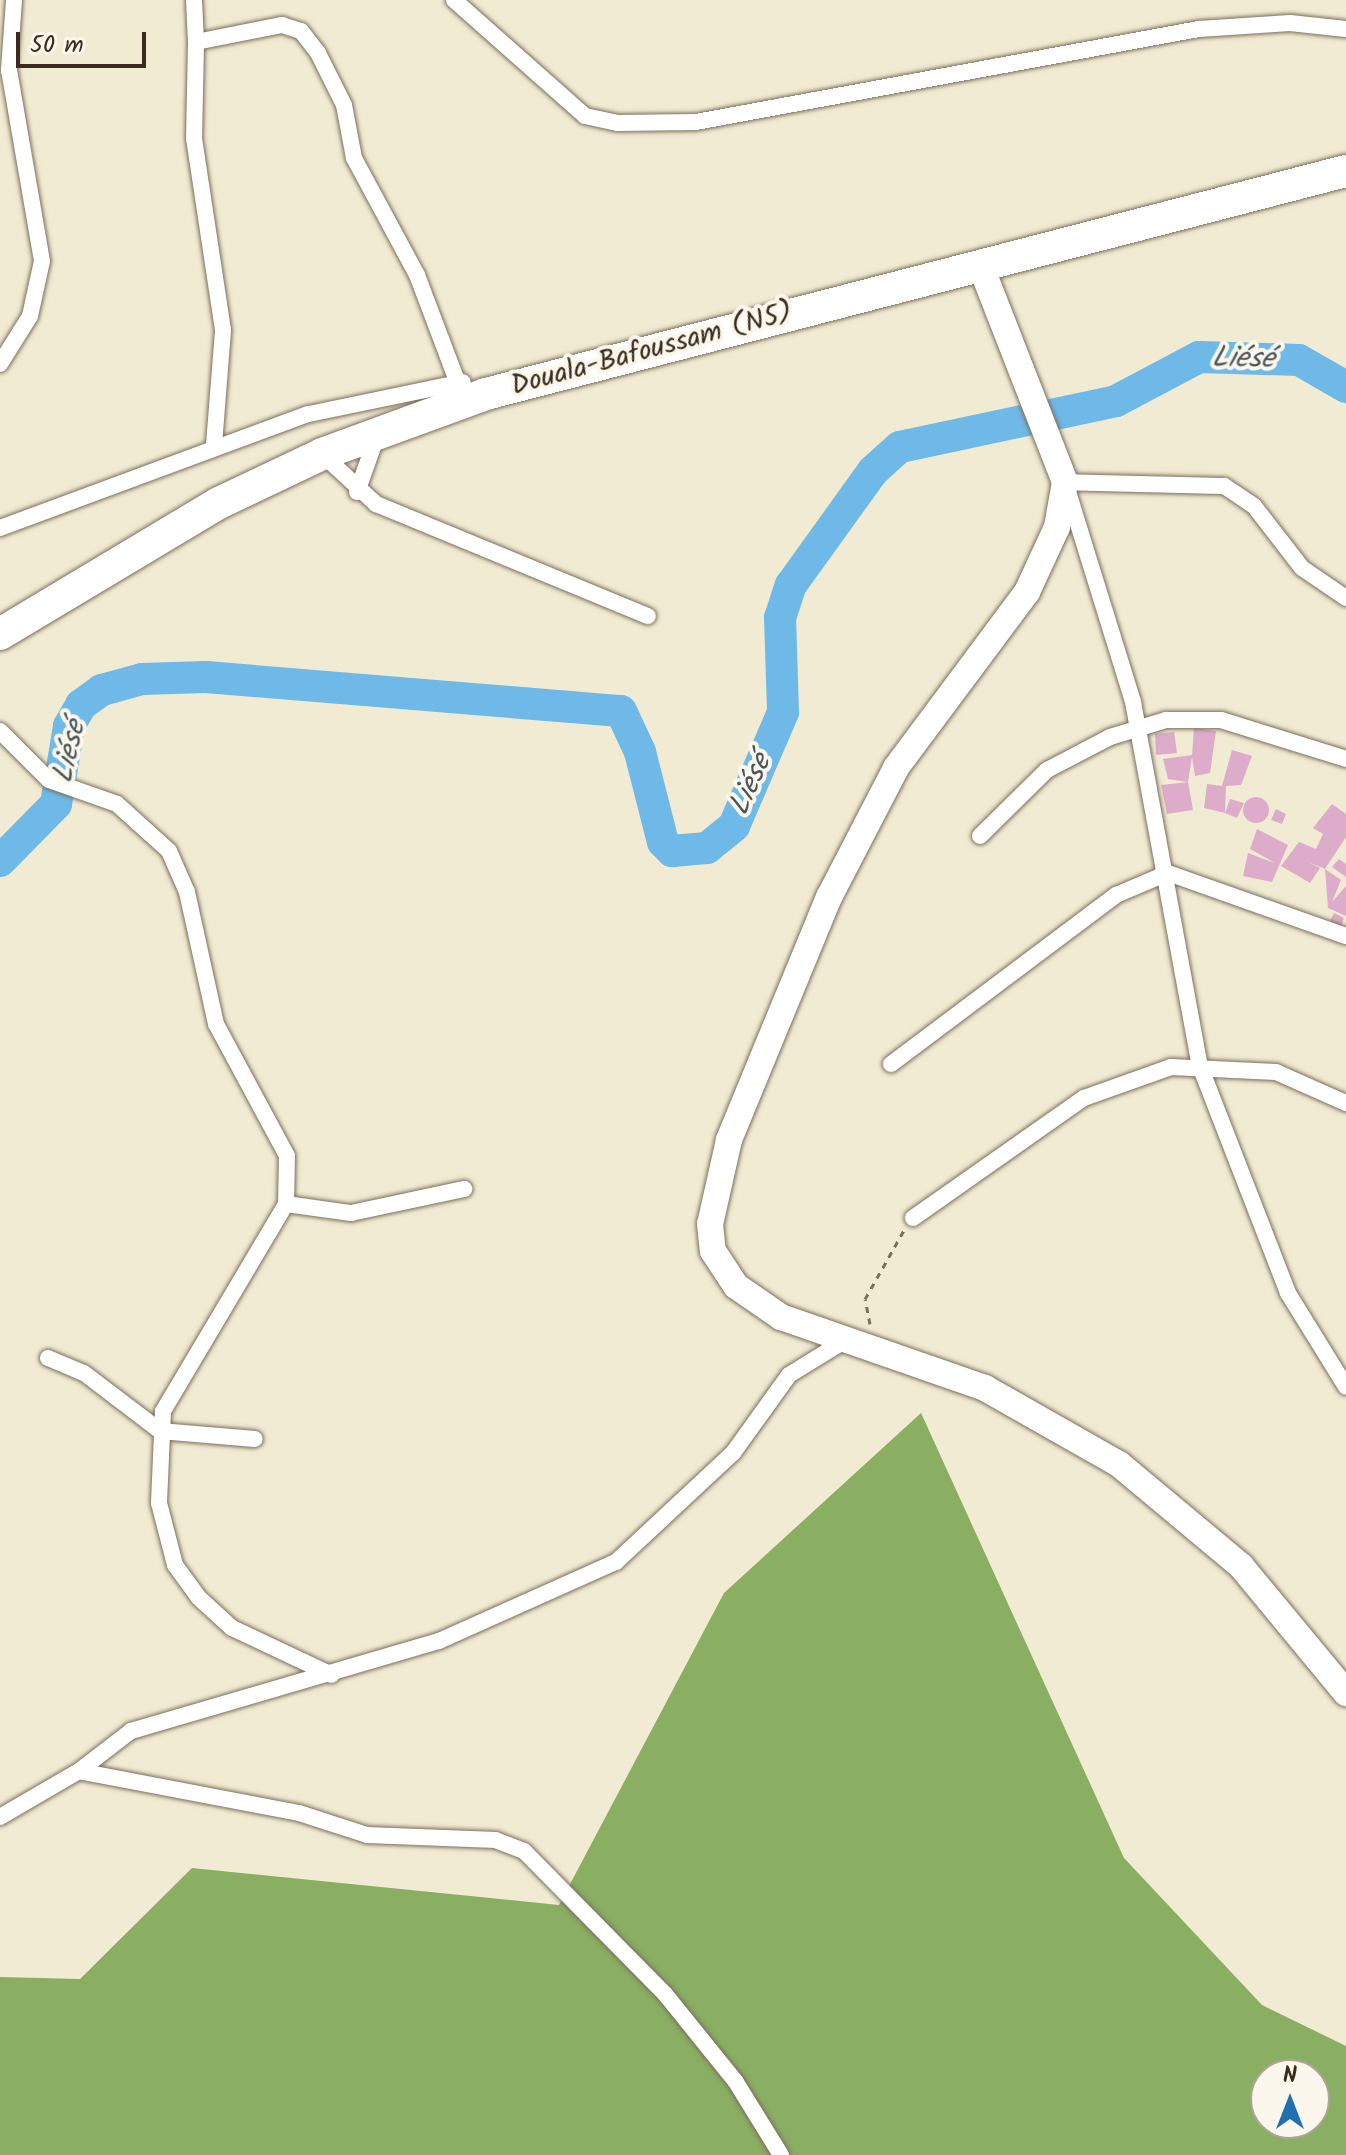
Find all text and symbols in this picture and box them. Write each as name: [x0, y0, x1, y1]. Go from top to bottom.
scale bar: [20, 16, 150, 66]
text: 50 m: [30, 26, 84, 65]
street label: Douala-Bafoussam (N5): [508, 296, 796, 404]
water label: Liésé: [1211, 340, 1275, 378]
water label: Liésé: [45, 717, 95, 787]
water label: Liésé: [722, 749, 780, 821]
north arrow: [1250, 2059, 1330, 2139]
text: N: [1283, 2059, 1297, 2094]

